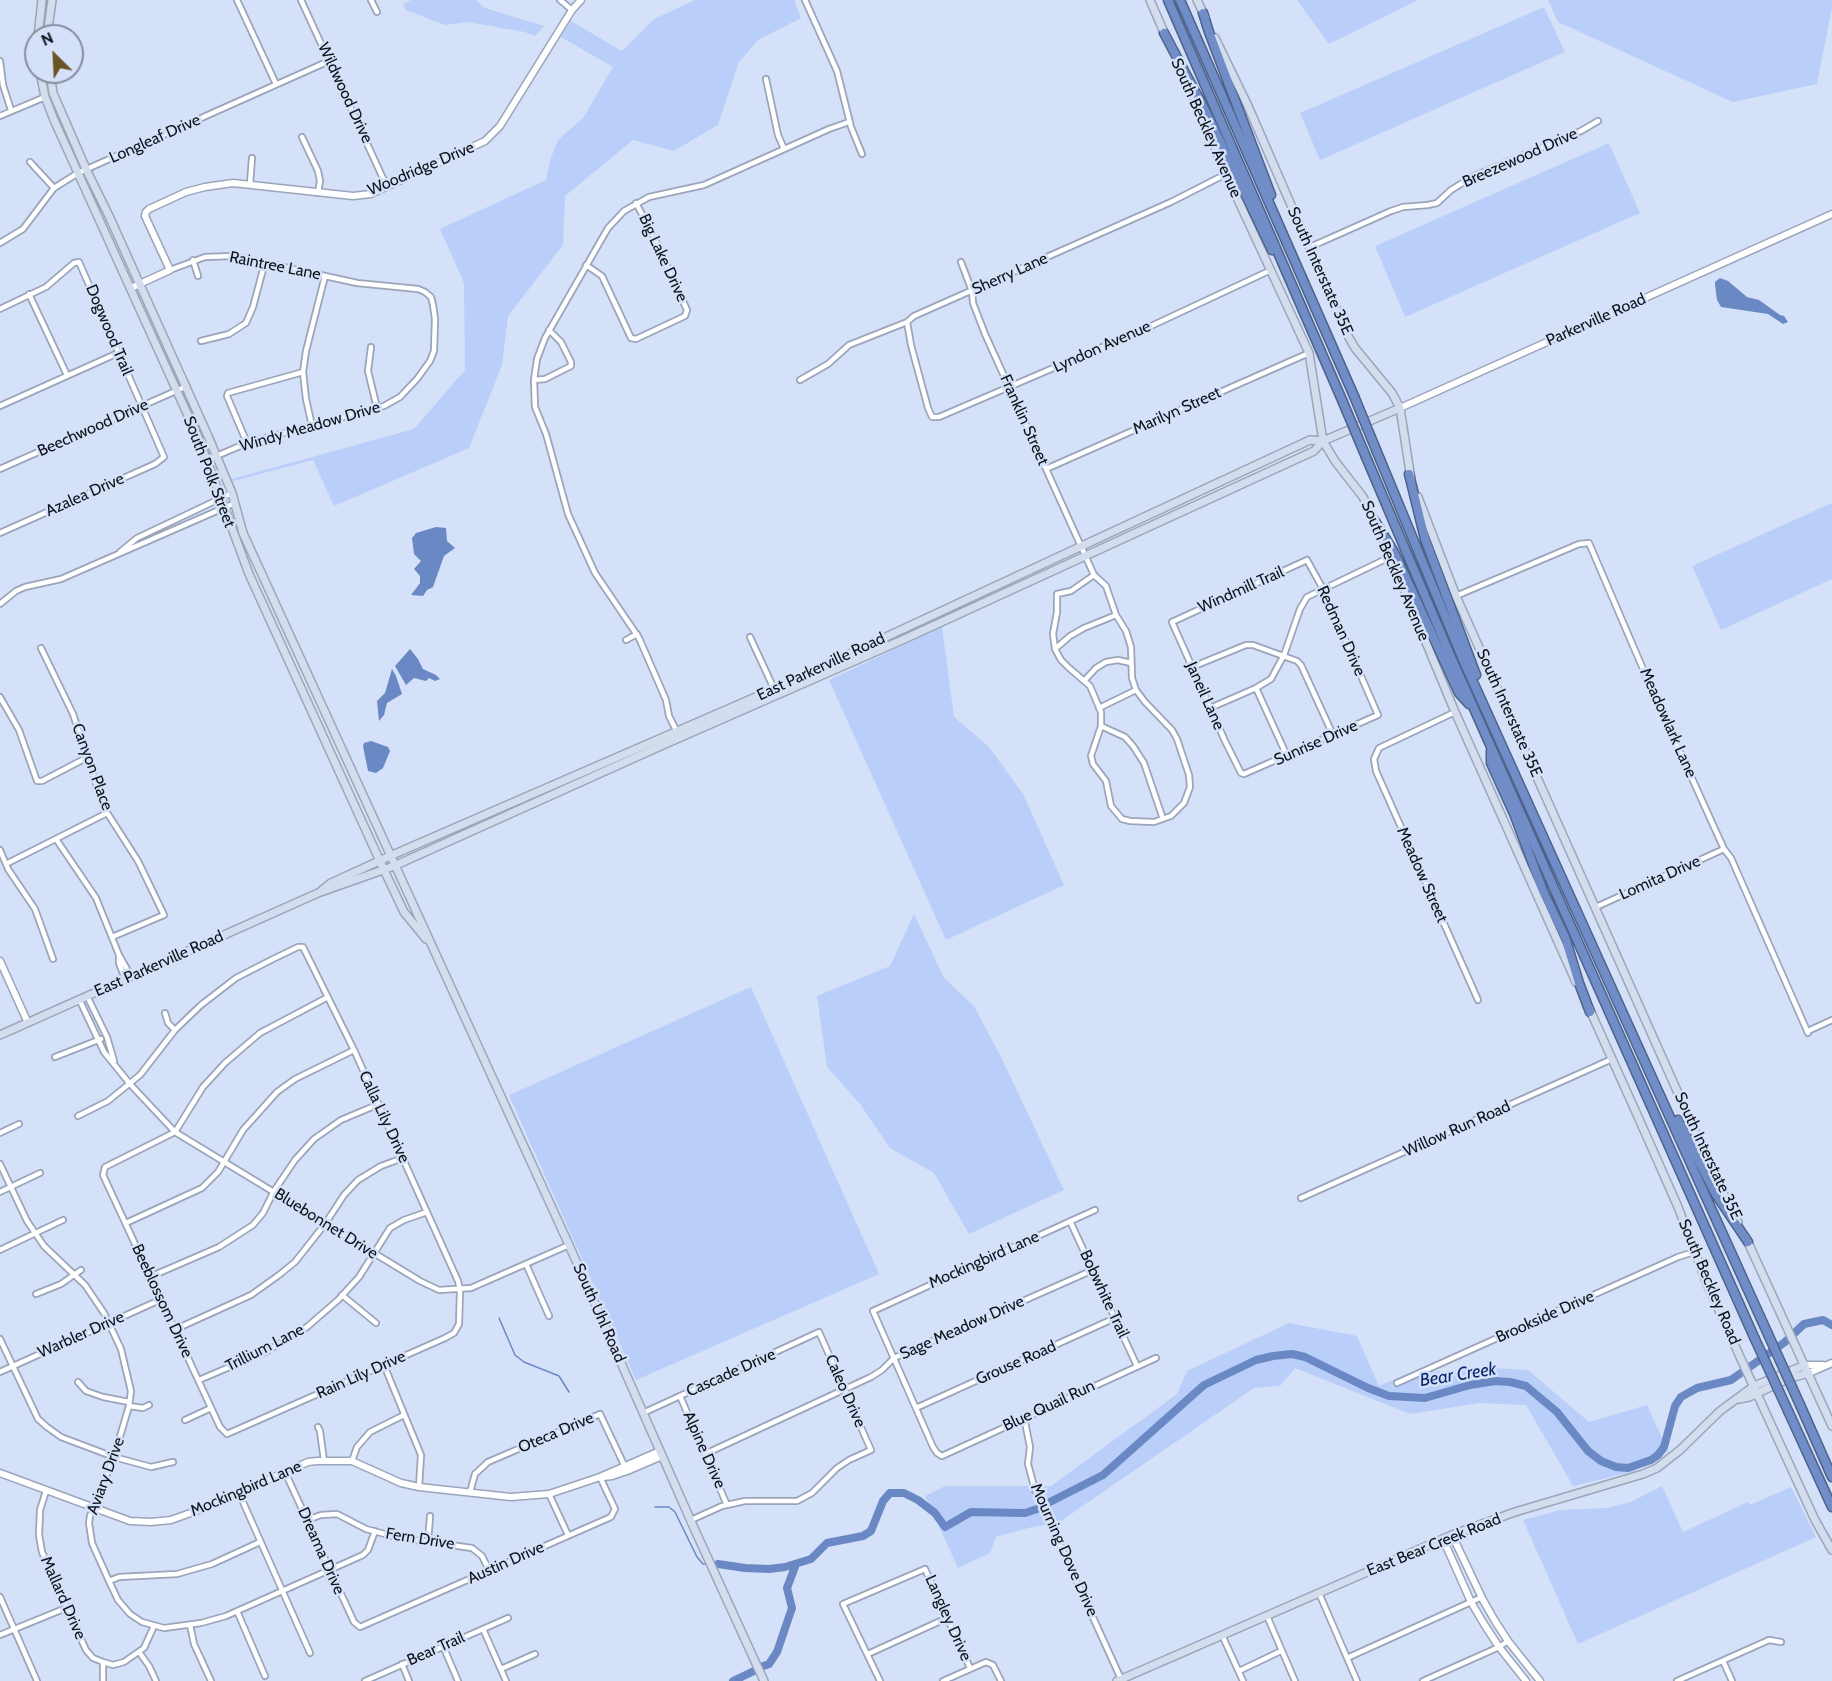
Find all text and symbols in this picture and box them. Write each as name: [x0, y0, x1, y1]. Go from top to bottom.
north arrow: [24, 24, 84, 84]
text: N: [38, 28, 56, 50]
street label: Wildwood Drive: [313, 40, 377, 146]
street label: South Beckley Avenue: [1167, 55, 1245, 201]
street label: Longleaf Drive: [106, 110, 204, 168]
street label: Breezewood Drive: [1460, 124, 1580, 192]
street label: Woodridge Drive: [365, 138, 477, 200]
street label: South Interstate 35E: [1283, 204, 1357, 338]
street label: Big Lake Drive: [634, 211, 692, 305]
street label: Raintree Lane: [228, 248, 322, 284]
street label: Sherry Lane: [969, 249, 1051, 299]
street label: Dogwood Trail: [81, 282, 137, 378]
street label: Parkerville Road: [1543, 289, 1649, 351]
street label: Lyndon Avenue: [1050, 317, 1154, 377]
street label: Franklin Street: [995, 372, 1053, 468]
street label: Marilyn Street: [1130, 383, 1224, 439]
street label: Beechwood Drive: [35, 395, 151, 461]
street label: Windy Meadow Drive: [238, 398, 382, 456]
street label: South Polk Street: [179, 414, 239, 530]
street label: Azalea Drive: [43, 469, 127, 521]
street label: South Beckley Avenue: [1357, 498, 1433, 644]
street label: Windmill Trail: [1195, 563, 1287, 617]
street label: Redman Drive: [1313, 583, 1369, 679]
street label: East Parkerville Road: [754, 629, 888, 705]
street label: South Interstate 35E: [1472, 646, 1546, 780]
street label: Janeil Lane: [1182, 659, 1228, 733]
street label: Meadowlark Lane: [1635, 665, 1701, 781]
street label: Sunrise Drive: [1271, 716, 1361, 770]
street label: Canyon Place: [67, 721, 117, 813]
street label: Meadow Street: [1392, 824, 1452, 926]
street label: Lomita Drive: [1617, 852, 1703, 904]
street label: East Parkerville Road: [92, 927, 226, 1001]
street label: Calla Lily Drive: [354, 1068, 414, 1166]
street label: South Interstate 35E: [1670, 1089, 1746, 1223]
street label: Willow Run Road: [1401, 1097, 1513, 1161]
street label: Bluebonnet Drive: [271, 1184, 381, 1264]
street label: South Beckley Road: [1674, 1216, 1744, 1348]
street label: Mockingbird Lane: [926, 1227, 1042, 1293]
street label: Beeblossom Drive: [127, 1241, 197, 1361]
street label: Bobwhite Trail: [1075, 1247, 1133, 1341]
street label: South Uhl Road: [569, 1261, 629, 1365]
street label: Brookside Drive: [1493, 1287, 1597, 1347]
street label: Sage Meadow Drive: [897, 1292, 1027, 1364]
street label: Warbler Drive: [35, 1307, 127, 1363]
street label: Trillium Lane: [223, 1320, 307, 1376]
street label: Grouse Road: [973, 1337, 1059, 1389]
street label: Cascade Drive: [683, 1345, 779, 1401]
street label: Rain Lily Drive: [313, 1347, 409, 1403]
street label: Caleo Drive: [820, 1352, 870, 1430]
water label: Bear Creek: [1418, 1358, 1498, 1392]
street label: Blue Quail Run: [1000, 1376, 1098, 1436]
street label: Oteca Drive: [515, 1408, 597, 1458]
street label: Alpine Drive: [678, 1408, 730, 1492]
street label: Aviary Drive: [83, 1435, 129, 1517]
street label: Mockingbird Lane: [188, 1457, 304, 1521]
street label: Mourning Dove Drive: [1026, 1481, 1102, 1619]
street label: Dreama Drive: [293, 1504, 349, 1598]
street label: East Bear Creek Road: [1364, 1509, 1504, 1581]
street label: Fern Drive: [384, 1524, 456, 1554]
street label: Austin Drive: [465, 1538, 547, 1588]
street label: Mallard Drive: [36, 1553, 90, 1643]
street label: Langley Drive: [921, 1572, 975, 1664]
street label: Bear Trail: [404, 1628, 468, 1670]

